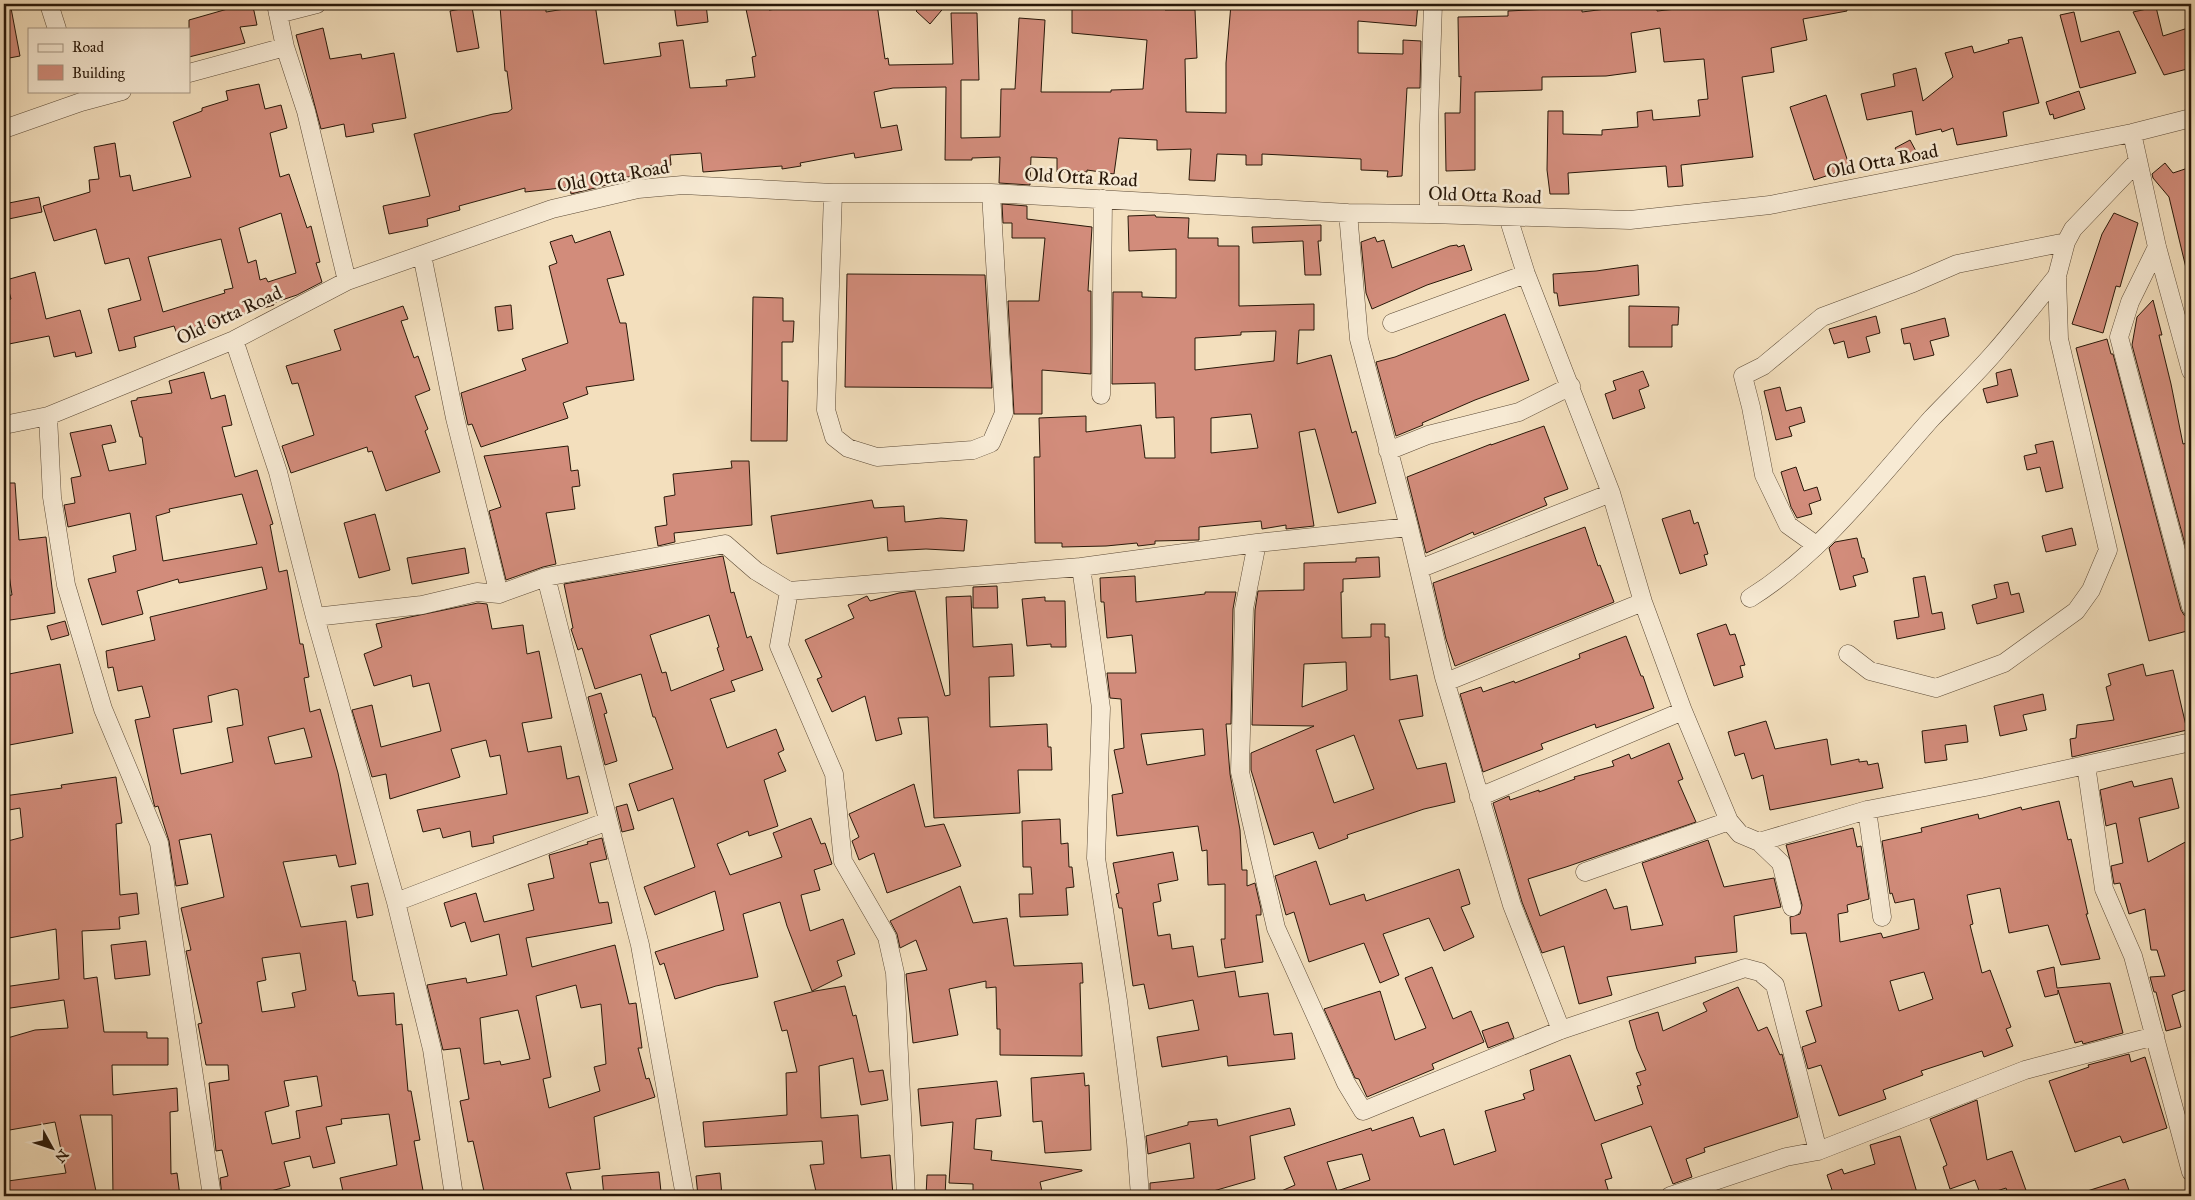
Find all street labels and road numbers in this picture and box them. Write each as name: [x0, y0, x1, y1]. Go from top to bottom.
street label: Old Otta Road: [1824, 139, 1940, 183]
street label: Old Otta Road: [555, 155, 671, 197]
street label: Old Otta Road: [1024, 163, 1139, 191]
street label: Old Otta Road: [1428, 182, 1543, 208]
street label: Old Otta Road: [173, 280, 286, 349]

